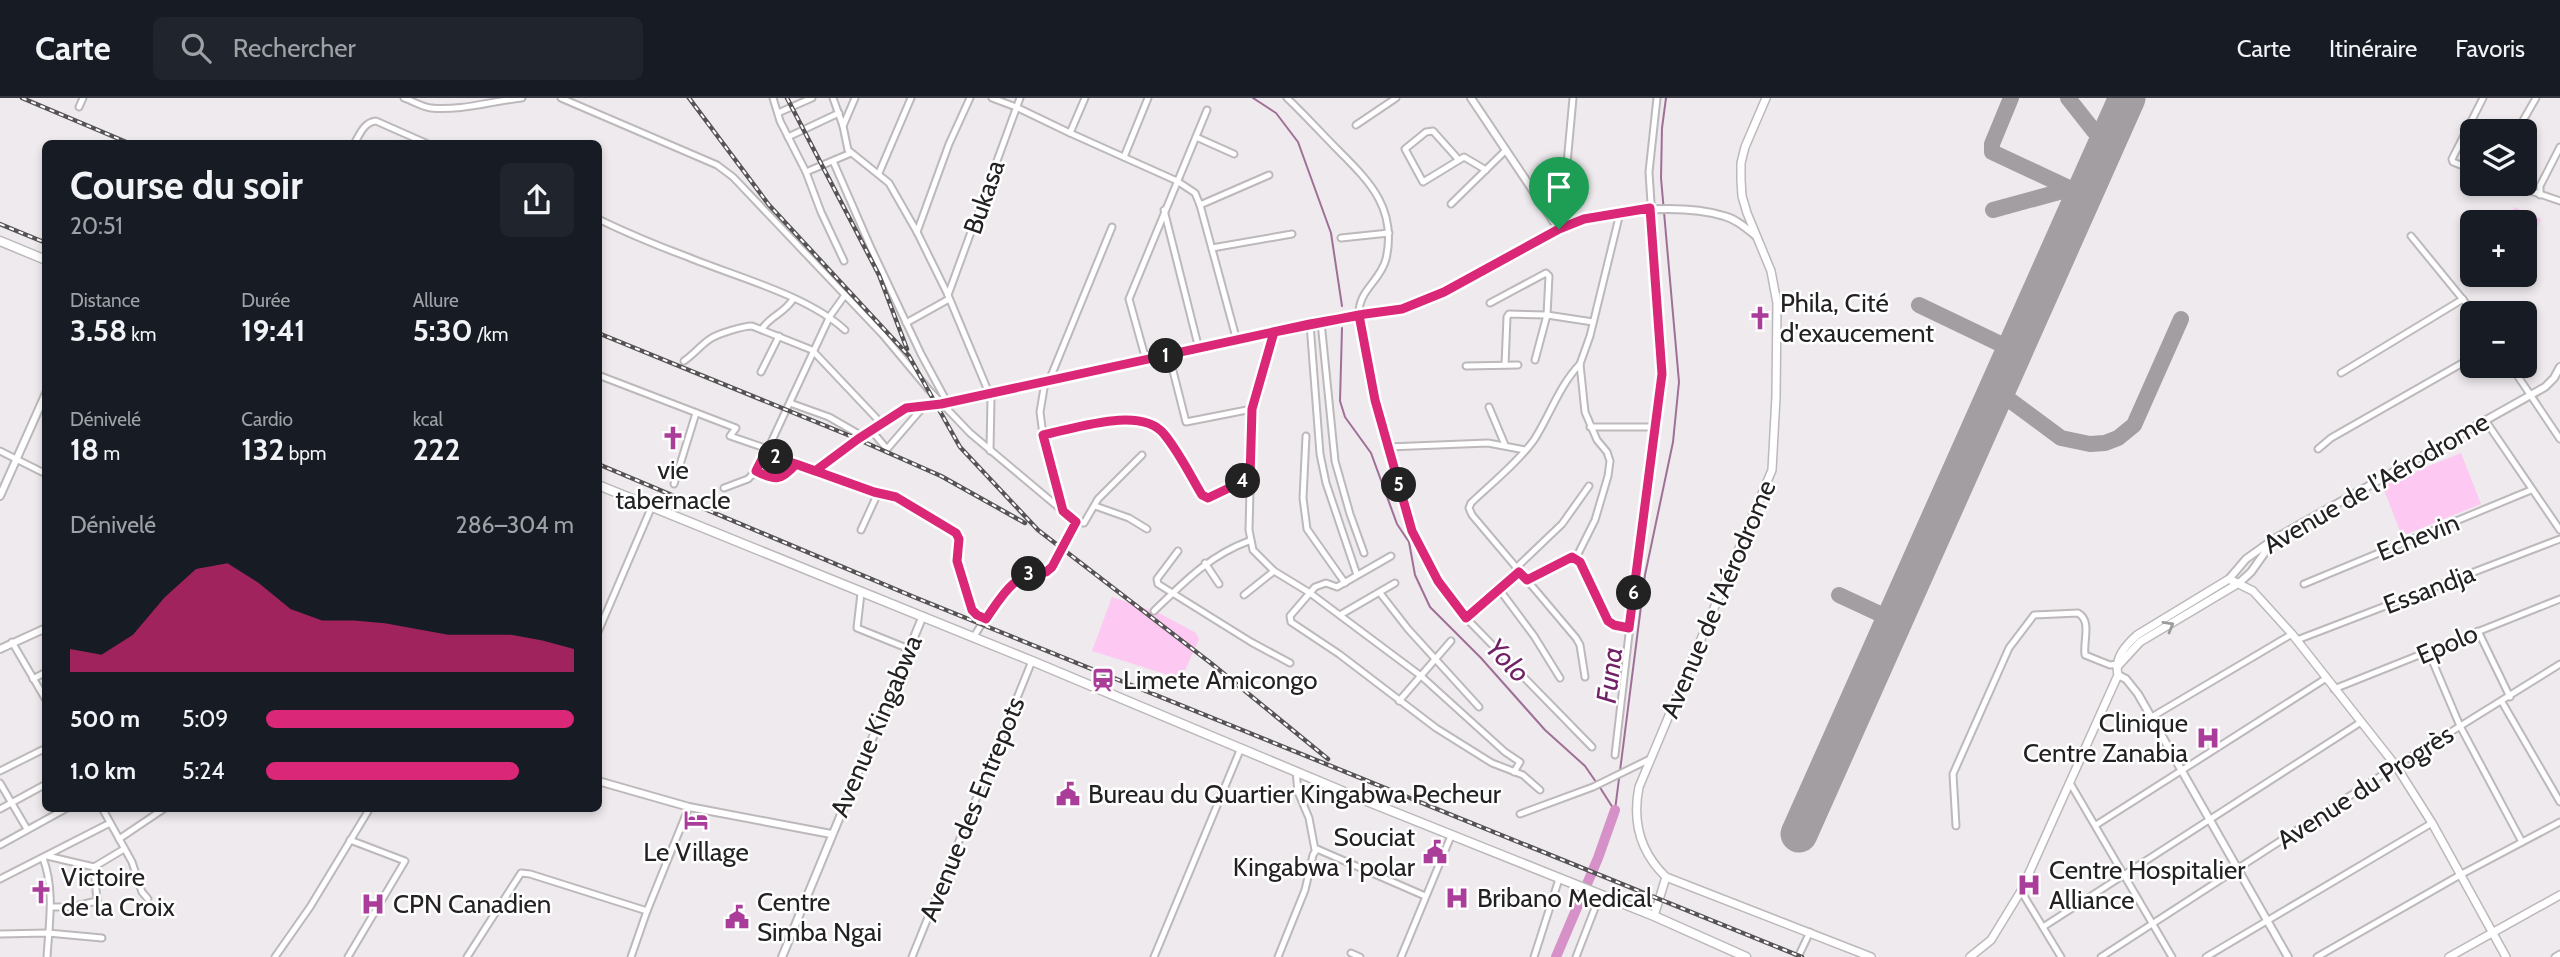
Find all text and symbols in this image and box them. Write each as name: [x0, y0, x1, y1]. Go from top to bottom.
search box: [153, 17, 643, 80]
text: Carte: [35, 28, 111, 68]
icon: search: [177, 29, 215, 67]
text: Rechercher: [233, 32, 356, 64]
text: Carte: [2237, 34, 2291, 63]
text: Itinéraire: [2329, 34, 2417, 63]
text: Favoris: [2455, 34, 2525, 63]
map controls: [2460, 119, 2537, 378]
button: layers: [2460, 119, 2537, 196]
street label: Bukasa: [956, 155, 1012, 238]
pin: [1529, 157, 1589, 229]
text: Course du soir: [70, 162, 303, 209]
button: share: [500, 163, 574, 237]
icon: arrive: [1540, 168, 1578, 206]
button: +: [2460, 210, 2537, 287]
text: 20:51: [70, 212, 123, 240]
place label: Phila, Cité d'exaucement: [1780, 287, 1934, 349]
text: Distance: [70, 289, 140, 312]
text: Durée: [241, 289, 290, 312]
text: Allure: [413, 289, 459, 312]
button: −: [2460, 301, 2537, 378]
church icon: Phila, Cité d'exaucement: [1746, 304, 1774, 332]
text: 3.58: [70, 312, 127, 349]
text: 19:41: [241, 312, 305, 349]
text: 5:30: [413, 312, 473, 349]
text: km: [127, 323, 157, 346]
text: /km: [473, 323, 508, 346]
pin: 1: [1148, 338, 1184, 374]
text: 1: [1162, 344, 1169, 367]
street label: Avenue de l’Aérodrome: [2258, 405, 2494, 561]
text: Dénivelé: [70, 408, 141, 431]
text: Cardio: [241, 408, 293, 431]
text: kcal: [413, 408, 443, 431]
church icon: vie tabernacle: [659, 424, 687, 452]
text: 18: [70, 431, 99, 468]
text: 132: [241, 431, 284, 468]
text: 222: [413, 431, 460, 468]
pin: 2: [758, 440, 794, 474]
text: m: [99, 442, 120, 465]
text: bpm: [284, 442, 327, 465]
text: 2: [770, 445, 781, 468]
place label: vie tabernacle: [615, 454, 731, 516]
pin: 4: [1226, 464, 1260, 498]
pin: 5: [1382, 468, 1416, 502]
text: 4: [1237, 469, 1248, 492]
text: 5: [1393, 473, 1404, 496]
street label: Avenue de l’Aérodrome: [1653, 475, 1783, 723]
street label: Echevin: [2372, 506, 2464, 568]
text: Dénivelé: [70, 511, 156, 539]
text: 286–304 m: [456, 511, 574, 539]
pin: 3: [1012, 556, 1046, 592]
street label: Essandja: [2379, 557, 2480, 621]
text: 3: [1023, 562, 1034, 585]
pin: 6: [1616, 575, 1652, 610]
text: 6: [1628, 581, 1639, 604]
street label: Epolo: [2412, 617, 2482, 671]
one-way arrow: [2162, 621, 2175, 634]
street label: Avenue Kingabwa: [823, 630, 929, 822]
water label: Yolo: [1479, 631, 1537, 689]
water label: Funa: [1589, 645, 1629, 705]
place label: Limete Amicongo: [1123, 664, 1318, 696]
station icon: Limete Amicongo: [1089, 666, 1117, 694]
street label: Avenue des Entrepots: [912, 692, 1032, 926]
text: 500 m: [70, 705, 140, 733]
text: 5:09: [182, 705, 228, 733]
place label: Clinique Centre Zanabia: [2023, 707, 2189, 769]
street label: Avenue du Progrès: [2271, 718, 2459, 856]
hospital icon: Clinique Centre Zanabia: [2194, 724, 2222, 752]
text: 1.0 km: [70, 757, 136, 785]
text: 5:24: [182, 757, 225, 785]
place label: Bureau du Quartier Kingabwa Pecheur: [1088, 778, 1502, 810]
public building icon: Bureau du Quartier Kingabwa Pecheur: [1054, 780, 1082, 808]
hotel icon: Le Village: [682, 806, 710, 834]
place label: Souciat Kingabwa 1 polar: [1233, 821, 1416, 883]
place label: Le Village: [643, 836, 749, 868]
public building icon: Souciat Kingabwa 1 polar: [1421, 838, 1449, 866]
place label: Centre Hospitalier Alliance: [2049, 854, 2246, 916]
place label: Victoire de la Croix: [61, 861, 176, 923]
hospital icon: Centre Hospitalier Alliance: [2015, 871, 2043, 899]
church icon: Victoire de la Croix: [27, 878, 55, 906]
place label: Bribano Medical: [1477, 882, 1652, 914]
hospital icon: Bribano Medical: [1443, 884, 1471, 912]
place label: Centre Simba Ngai: [757, 886, 882, 948]
place label: CPN Canadien: [393, 888, 551, 920]
hospital icon: CPN Canadien: [359, 890, 387, 918]
public building icon: Centre Simba Ngai: [723, 903, 751, 931]

